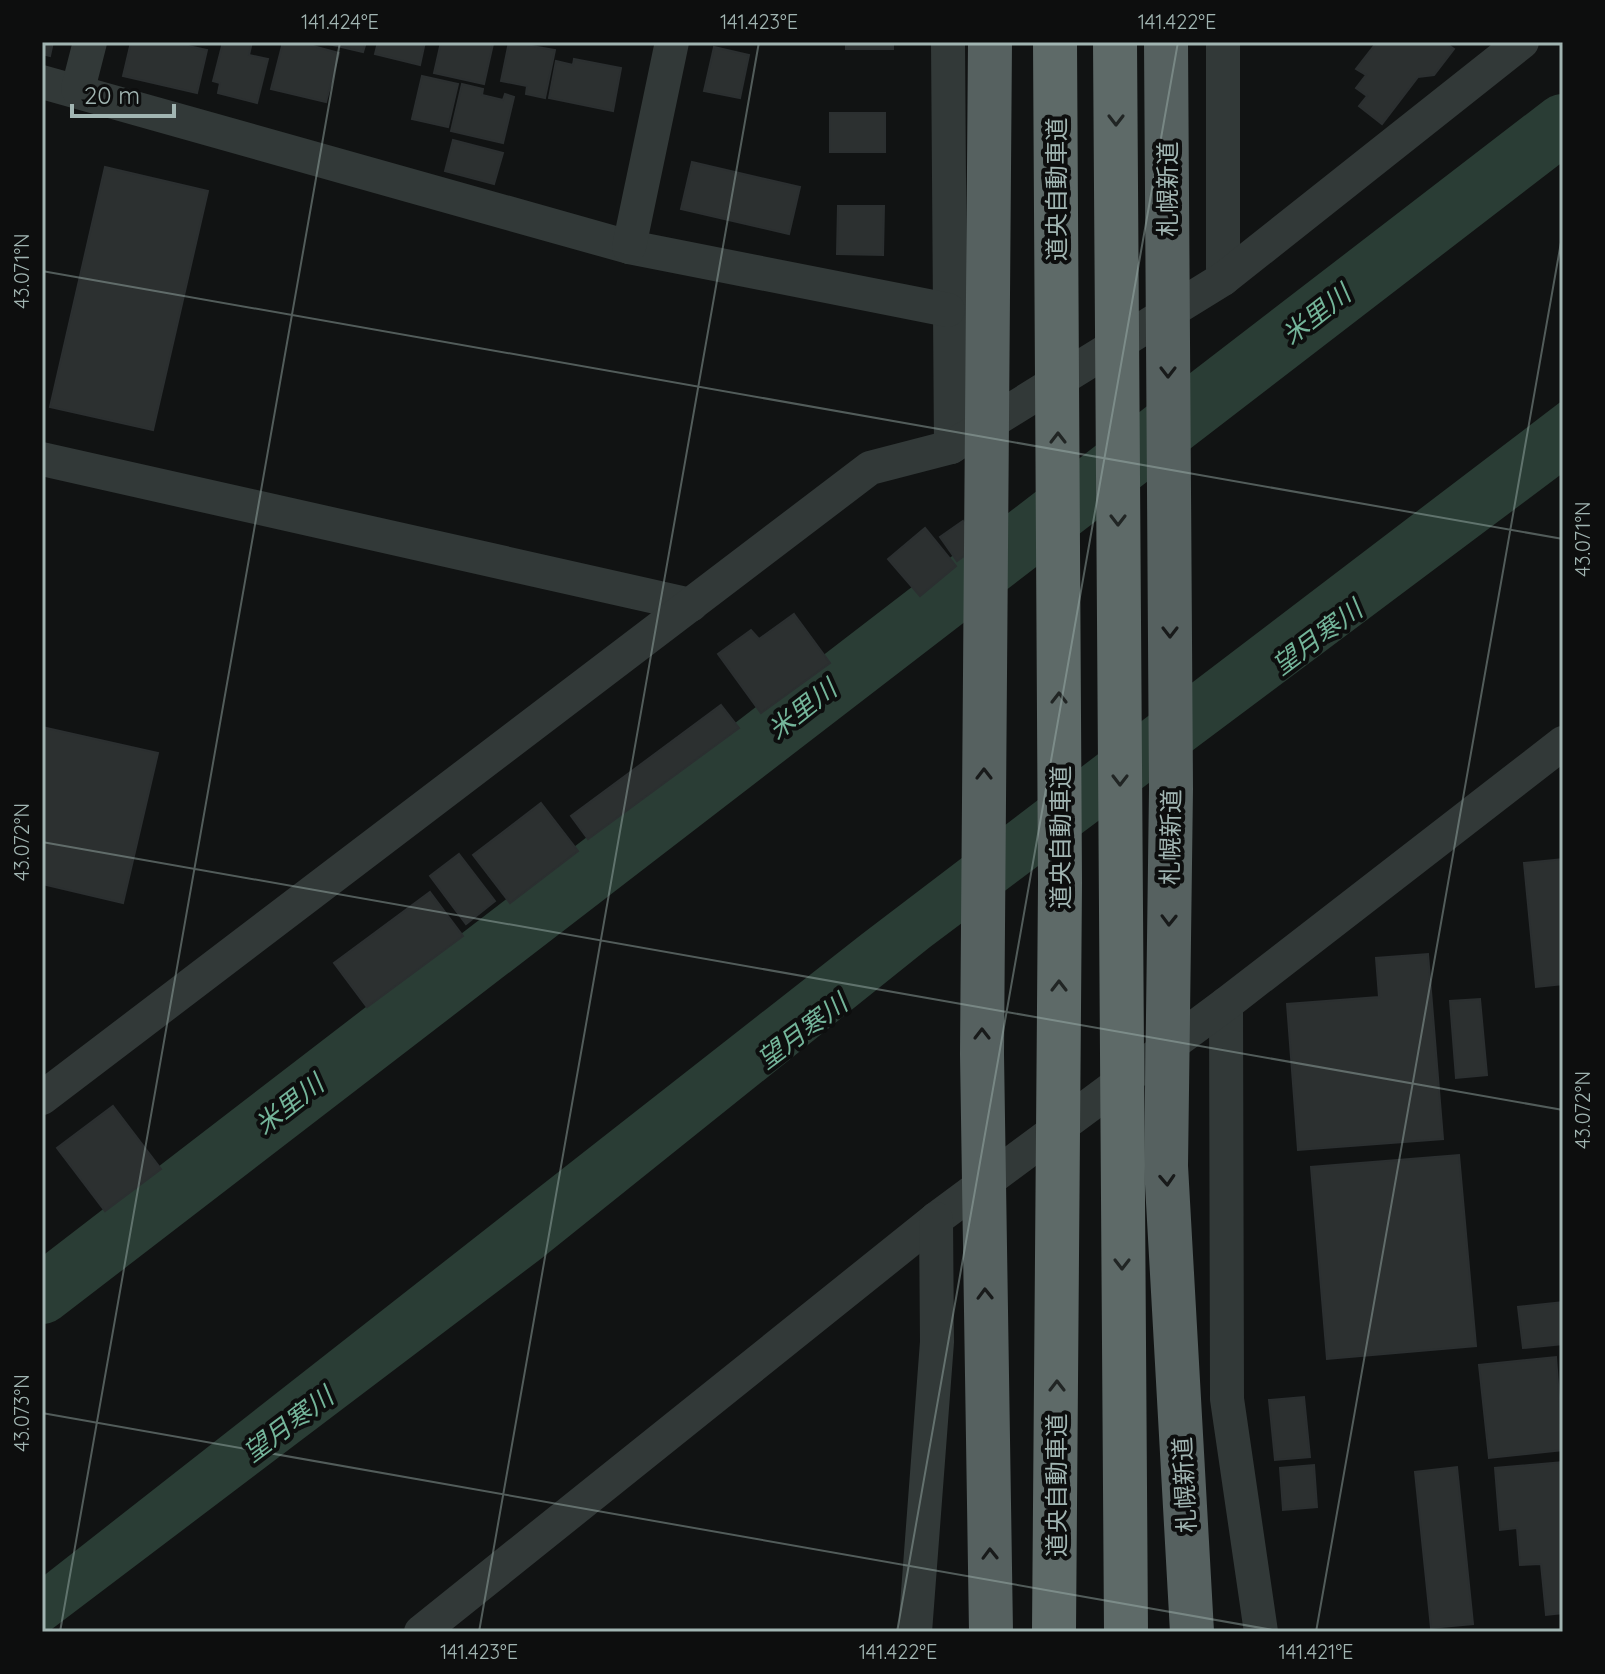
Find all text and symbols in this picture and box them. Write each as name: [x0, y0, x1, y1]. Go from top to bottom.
text: 141.424°E: [301, 9, 379, 34]
text: 141.423°E: [720, 9, 798, 34]
text: 141.422°E: [1138, 9, 1216, 34]
scale bar: [72, 68, 174, 118]
text: 20 m: [84, 80, 140, 110]
one-way arrow: [1107, 114, 1125, 127]
street label: 道央自動車道: [1041, 117, 1071, 261]
street label: 札幌新道: [1152, 141, 1182, 237]
text: 43.071°N: [9, 233, 34, 309]
water label: 米里川: [1275, 275, 1359, 351]
one-way arrow: [1159, 366, 1177, 379]
one-way arrow: [1049, 431, 1067, 444]
text: 43.071°N: [1570, 501, 1595, 577]
one-way arrow: [1109, 514, 1127, 527]
water label: 望月寒川: [1266, 591, 1371, 681]
one-way arrow: [1161, 626, 1179, 639]
water label: 米里川: [761, 670, 845, 746]
one-way arrow: [1050, 691, 1068, 704]
street label: 道央自動車道: [1045, 765, 1075, 909]
one-way arrow: [975, 767, 993, 780]
one-way arrow: [1111, 774, 1128, 787]
street label: 札幌新道: [1154, 789, 1186, 885]
text: 43.072°N: [9, 803, 34, 881]
one-way arrow: [1160, 914, 1178, 927]
one-way arrow: [1050, 979, 1068, 992]
water label: 望月寒川: [751, 985, 856, 1075]
one-way arrow: [973, 1027, 991, 1040]
water label: 米里川: [248, 1065, 332, 1141]
text: 43.072°N: [1570, 1071, 1595, 1149]
one-way arrow: [1158, 1174, 1175, 1187]
one-way arrow: [1113, 1258, 1131, 1271]
one-way arrow: [977, 1287, 994, 1300]
text: 43.073°N: [9, 1374, 34, 1452]
water label: 望月寒川: [237, 1378, 342, 1468]
one-way arrow: [1048, 1379, 1066, 1392]
street label: 道央自動車道: [1041, 1413, 1071, 1557]
street label: 札幌新道: [1167, 1436, 1201, 1534]
one-way arrow: [981, 1547, 998, 1560]
text: 141.423°E: [440, 1639, 518, 1664]
text: 141.422°E: [859, 1639, 937, 1664]
text: 141.421°E: [1279, 1639, 1353, 1664]

